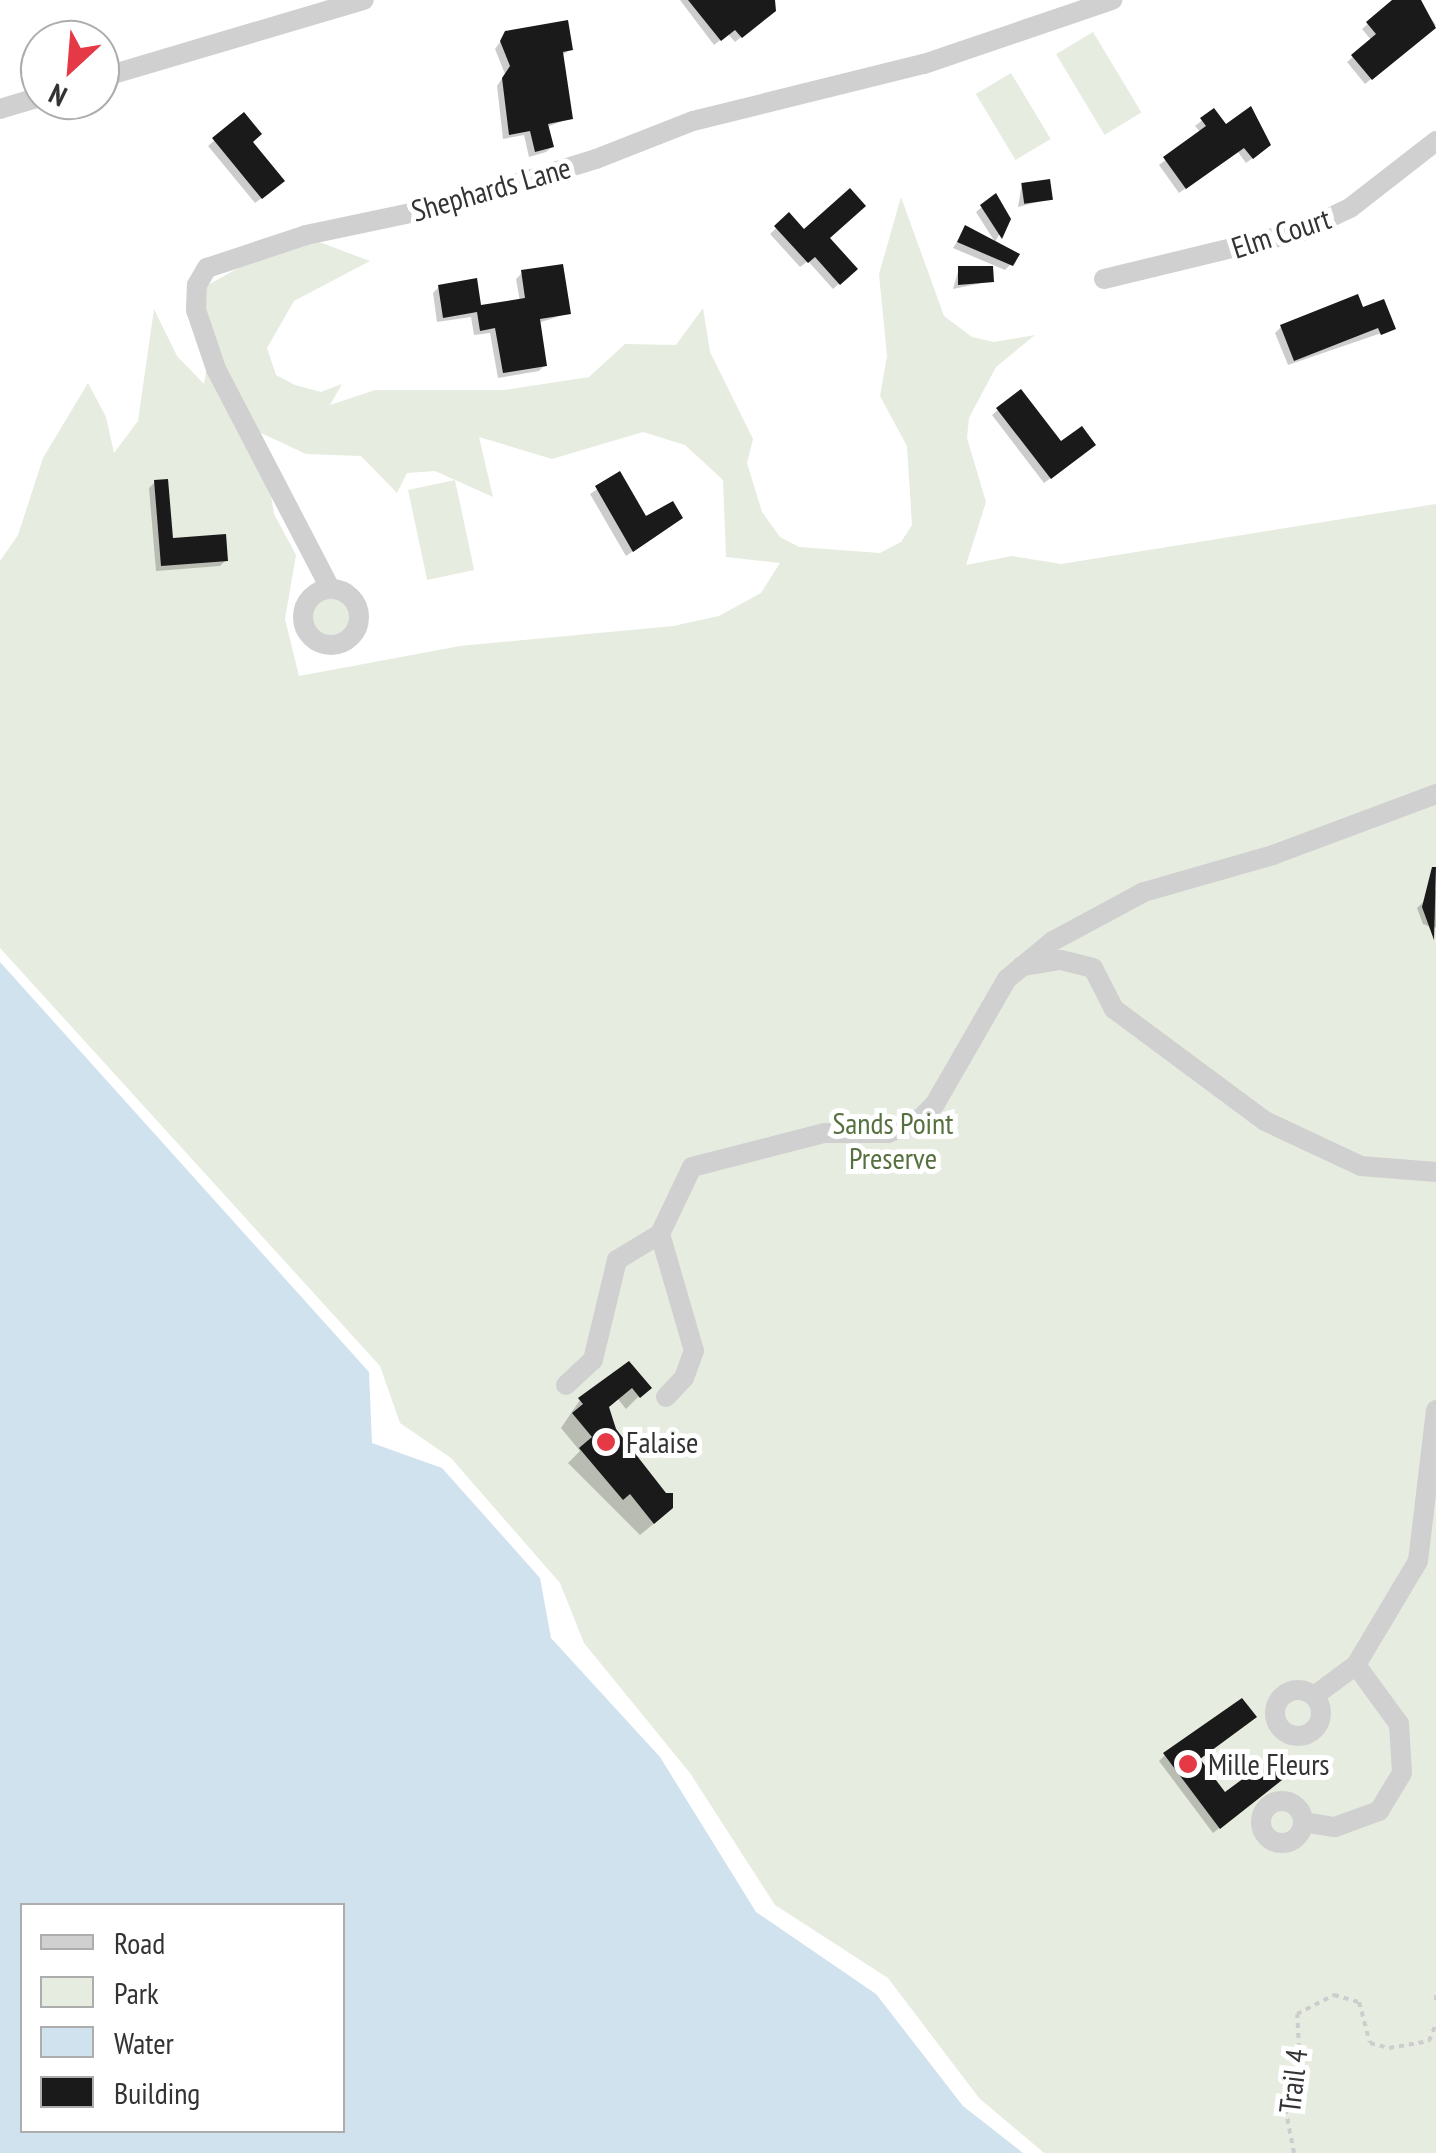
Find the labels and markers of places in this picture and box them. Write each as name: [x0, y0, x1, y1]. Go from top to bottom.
place label: Falaise: [626, 1424, 698, 1460]
marker: Falaise: [595, 1431, 617, 1453]
place label: Mille Fleurs: [1208, 1746, 1329, 1782]
marker: Mille Fleurs: [1177, 1753, 1199, 1775]

